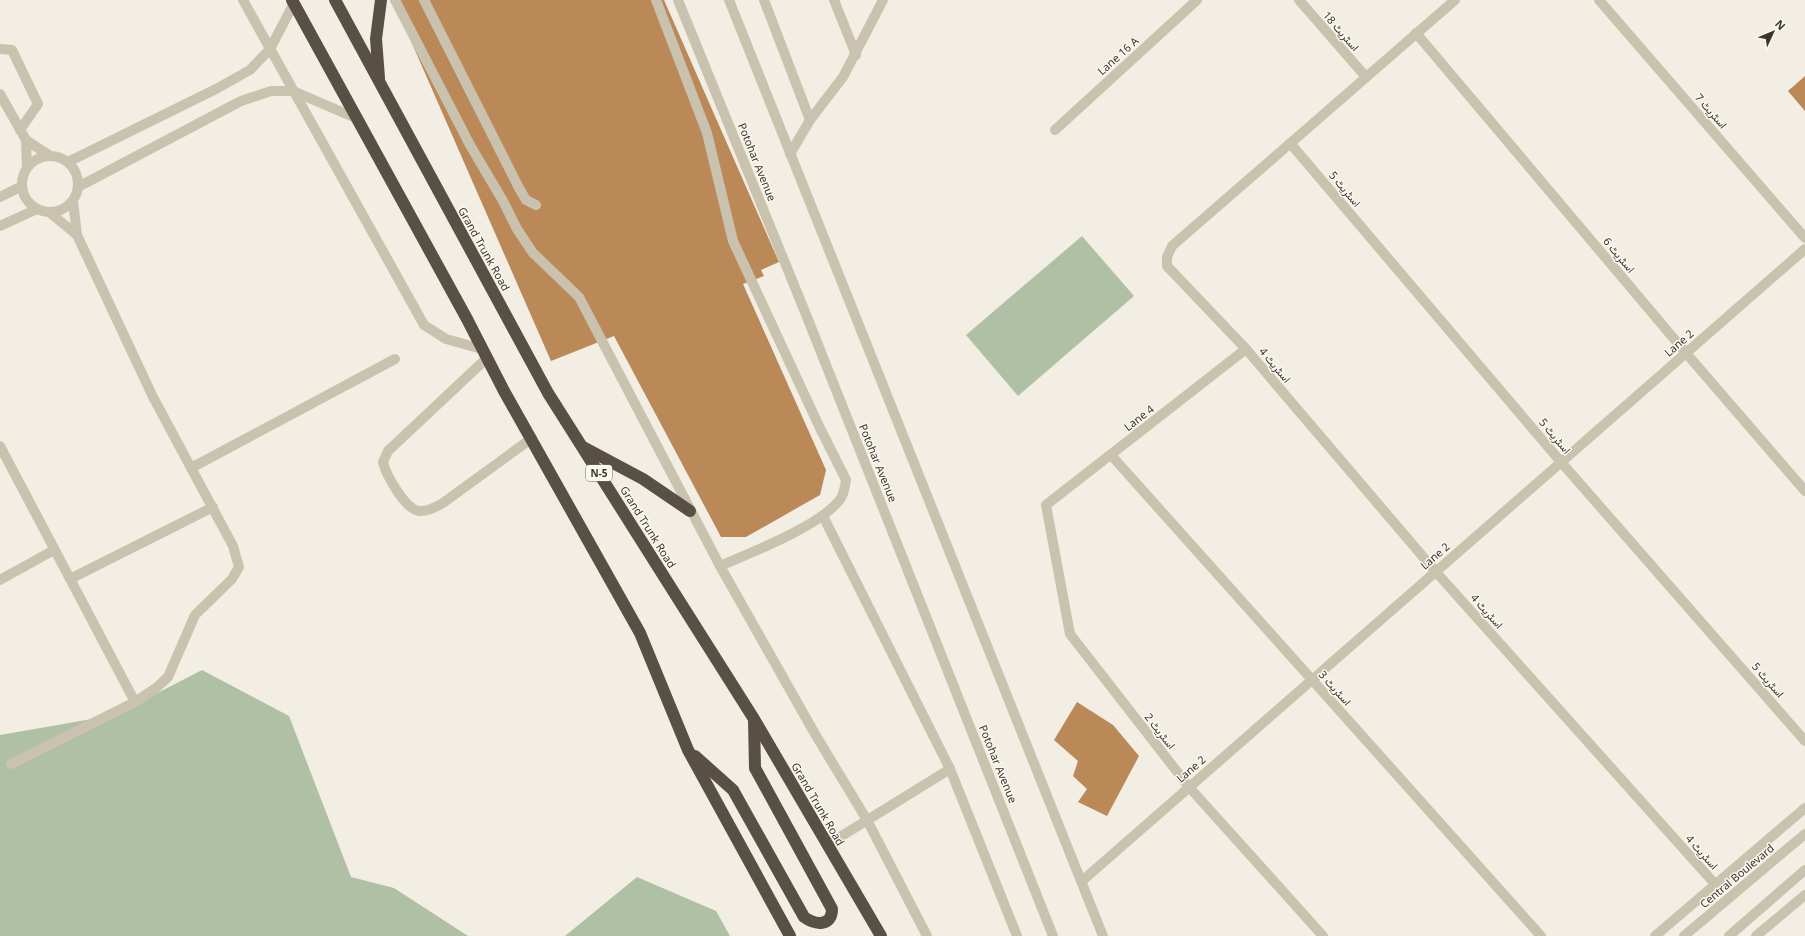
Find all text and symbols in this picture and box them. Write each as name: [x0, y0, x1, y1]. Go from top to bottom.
street label: اسٹریٹ 18: [1320, 8, 1363, 54]
north arrow: [1753, 12, 1793, 52]
text: N: [1772, 16, 1789, 33]
street label: Lane 16 A: [1094, 33, 1142, 78]
street label: اسٹریٹ 7: [1692, 90, 1731, 131]
street label: Potohar Avenue: [735, 121, 780, 203]
street label: اسٹریٹ 5: [1326, 168, 1365, 210]
street label: Grand Trunk Road: [455, 204, 514, 293]
street label: اسٹریٹ 6: [1600, 234, 1639, 276]
street label: Lane 2: [1661, 326, 1696, 359]
street label: اسٹریٹ 4: [1256, 344, 1295, 386]
street label: Lane 4: [1121, 401, 1157, 434]
street label: اسٹریٹ 5: [1536, 415, 1575, 457]
street label: Potohar Avenue: [856, 422, 901, 504]
road number: N-5: [586, 465, 612, 481]
street label: Grand Trunk Road: [617, 483, 680, 570]
street label: Lane 2: [1417, 539, 1452, 572]
street label: اسٹریٹ 4: [1468, 590, 1507, 631]
street label: اسٹریٹ 5: [1749, 659, 1788, 700]
street label: اسٹریٹ 3: [1316, 667, 1355, 708]
street label: اسٹریٹ 2: [1142, 710, 1179, 752]
street label: Potohar Avenue: [976, 723, 1021, 805]
street label: Lane 2: [1173, 752, 1208, 785]
street label: Grand Trunk Road: [788, 759, 848, 848]
street label: اسٹریٹ 4: [1683, 831, 1722, 872]
street label: Central Boulevard: [1696, 840, 1777, 911]

